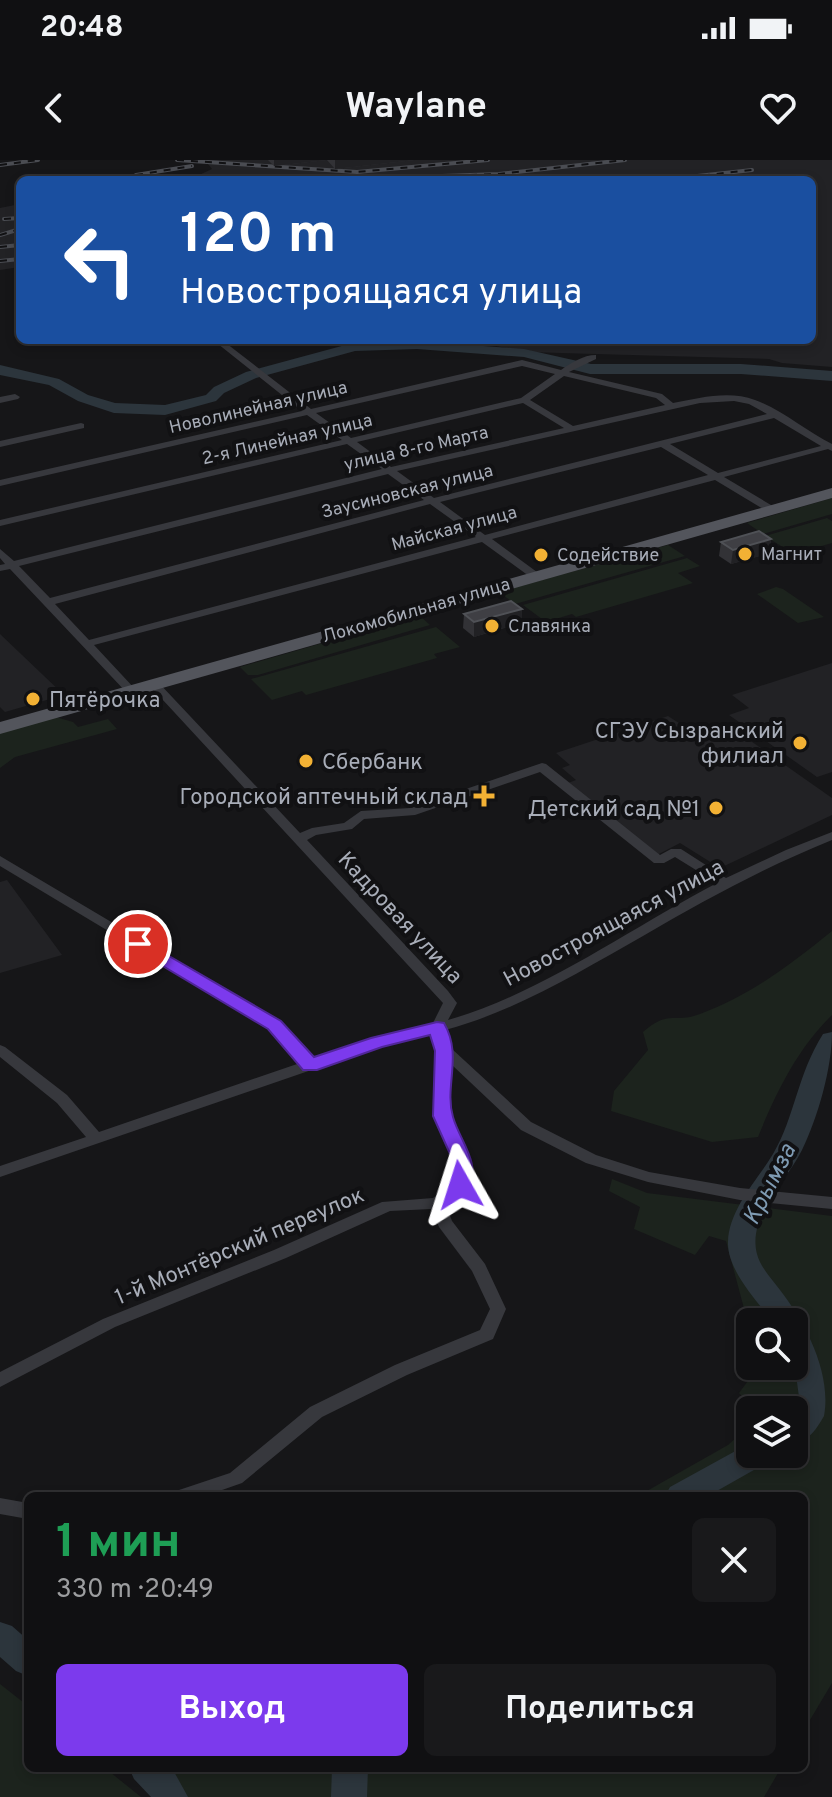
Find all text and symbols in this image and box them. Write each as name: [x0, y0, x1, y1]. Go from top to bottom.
text: 20:48: [40, 10, 124, 47]
text: Waylane: [345, 85, 487, 131]
icon: back: [32, 86, 76, 130]
icon: heart: [756, 86, 800, 130]
text: 120 m: [180, 202, 337, 272]
icon: left: [48, 208, 152, 312]
text: Новостроящаяся улица: [180, 271, 582, 317]
street label: Новолинейная улица: [167, 377, 350, 440]
street label: 2-я Линейная улица: [200, 410, 375, 471]
street label: улица 8-го Марта: [342, 422, 491, 477]
street label: Заусиновская улица: [319, 460, 496, 525]
street label: Майская улица: [389, 502, 520, 557]
place label: Магнит: [761, 544, 822, 567]
place label: Содействие: [557, 545, 659, 568]
marker: Магнит: [736, 545, 754, 563]
marker: Содействие: [532, 546, 550, 564]
street label: Локомобильная улица: [320, 574, 513, 649]
place label: Славянка: [508, 616, 591, 639]
marker: Славянка: [483, 617, 501, 635]
place label: Пятёрочка: [49, 688, 160, 715]
marker: Пятёрочка: [24, 690, 42, 708]
place label: СГЭУ Сызранский филиал: [595, 719, 784, 771]
marker: СГЭУ Сызранский филиал: [791, 734, 809, 752]
place label: Сбербанк: [322, 750, 423, 777]
marker: Сбербанк: [297, 752, 315, 770]
place label: Городской аптечный склад: [180, 785, 468, 812]
marker: Городской аптечный склад: [475, 787, 493, 805]
place label: Детский сад №1: [528, 797, 700, 824]
marker: Детский сад №1: [707, 799, 725, 817]
street label: Кадровая улица: [331, 847, 467, 990]
street label: Новостроящаяся улица: [499, 855, 729, 994]
pin: [104, 910, 172, 978]
icon: arrive: [116, 922, 160, 966]
water label: Крымза: [738, 1139, 804, 1231]
position arrow: [418, 1143, 502, 1227]
street label: 1-й Монтёрский переулок: [111, 1182, 369, 1312]
map controls: [736, 1308, 808, 1468]
button: search: [736, 1308, 808, 1380]
button: layers: [736, 1396, 808, 1468]
text: 1 мин: [56, 1514, 181, 1574]
button: close: [692, 1518, 776, 1602]
text: 330 m · 20:49: [56, 1574, 214, 1607]
button: Выход: [56, 1664, 408, 1756]
button: Поделиться: [424, 1664, 776, 1756]

